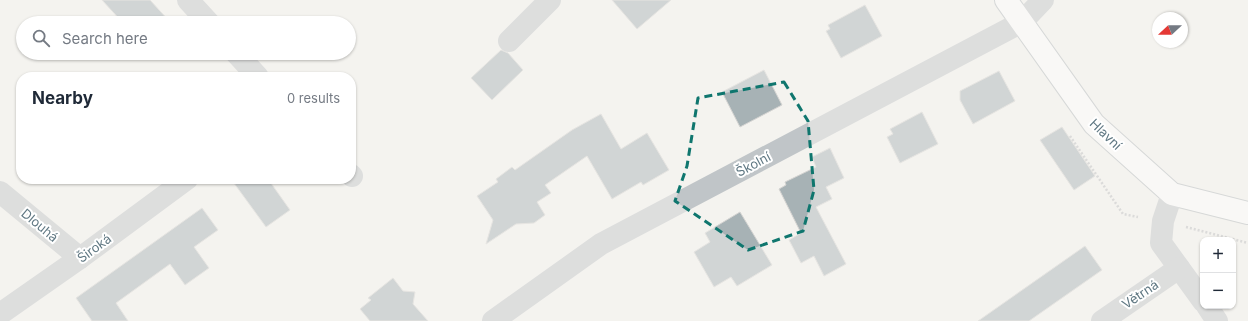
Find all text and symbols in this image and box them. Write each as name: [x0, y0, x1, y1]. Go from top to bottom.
north arrow: [1152, 12, 1188, 48]
search box: [16, 16, 356, 60]
icon: search: [30, 27, 52, 49]
text: Search here: [62, 29, 148, 48]
text: Nearby: [32, 88, 93, 108]
text: 0 results: [287, 90, 340, 106]
street label: Hlavní: [1087, 115, 1126, 154]
street label: Školní: [733, 148, 774, 180]
street label: Dlouhá: [18, 205, 62, 245]
street label: Široká: [74, 230, 114, 266]
map controls: [1200, 237, 1236, 309]
button: +: [1200, 237, 1236, 273]
button: −: [1200, 273, 1236, 309]
street label: Větrná: [1119, 276, 1161, 312]

